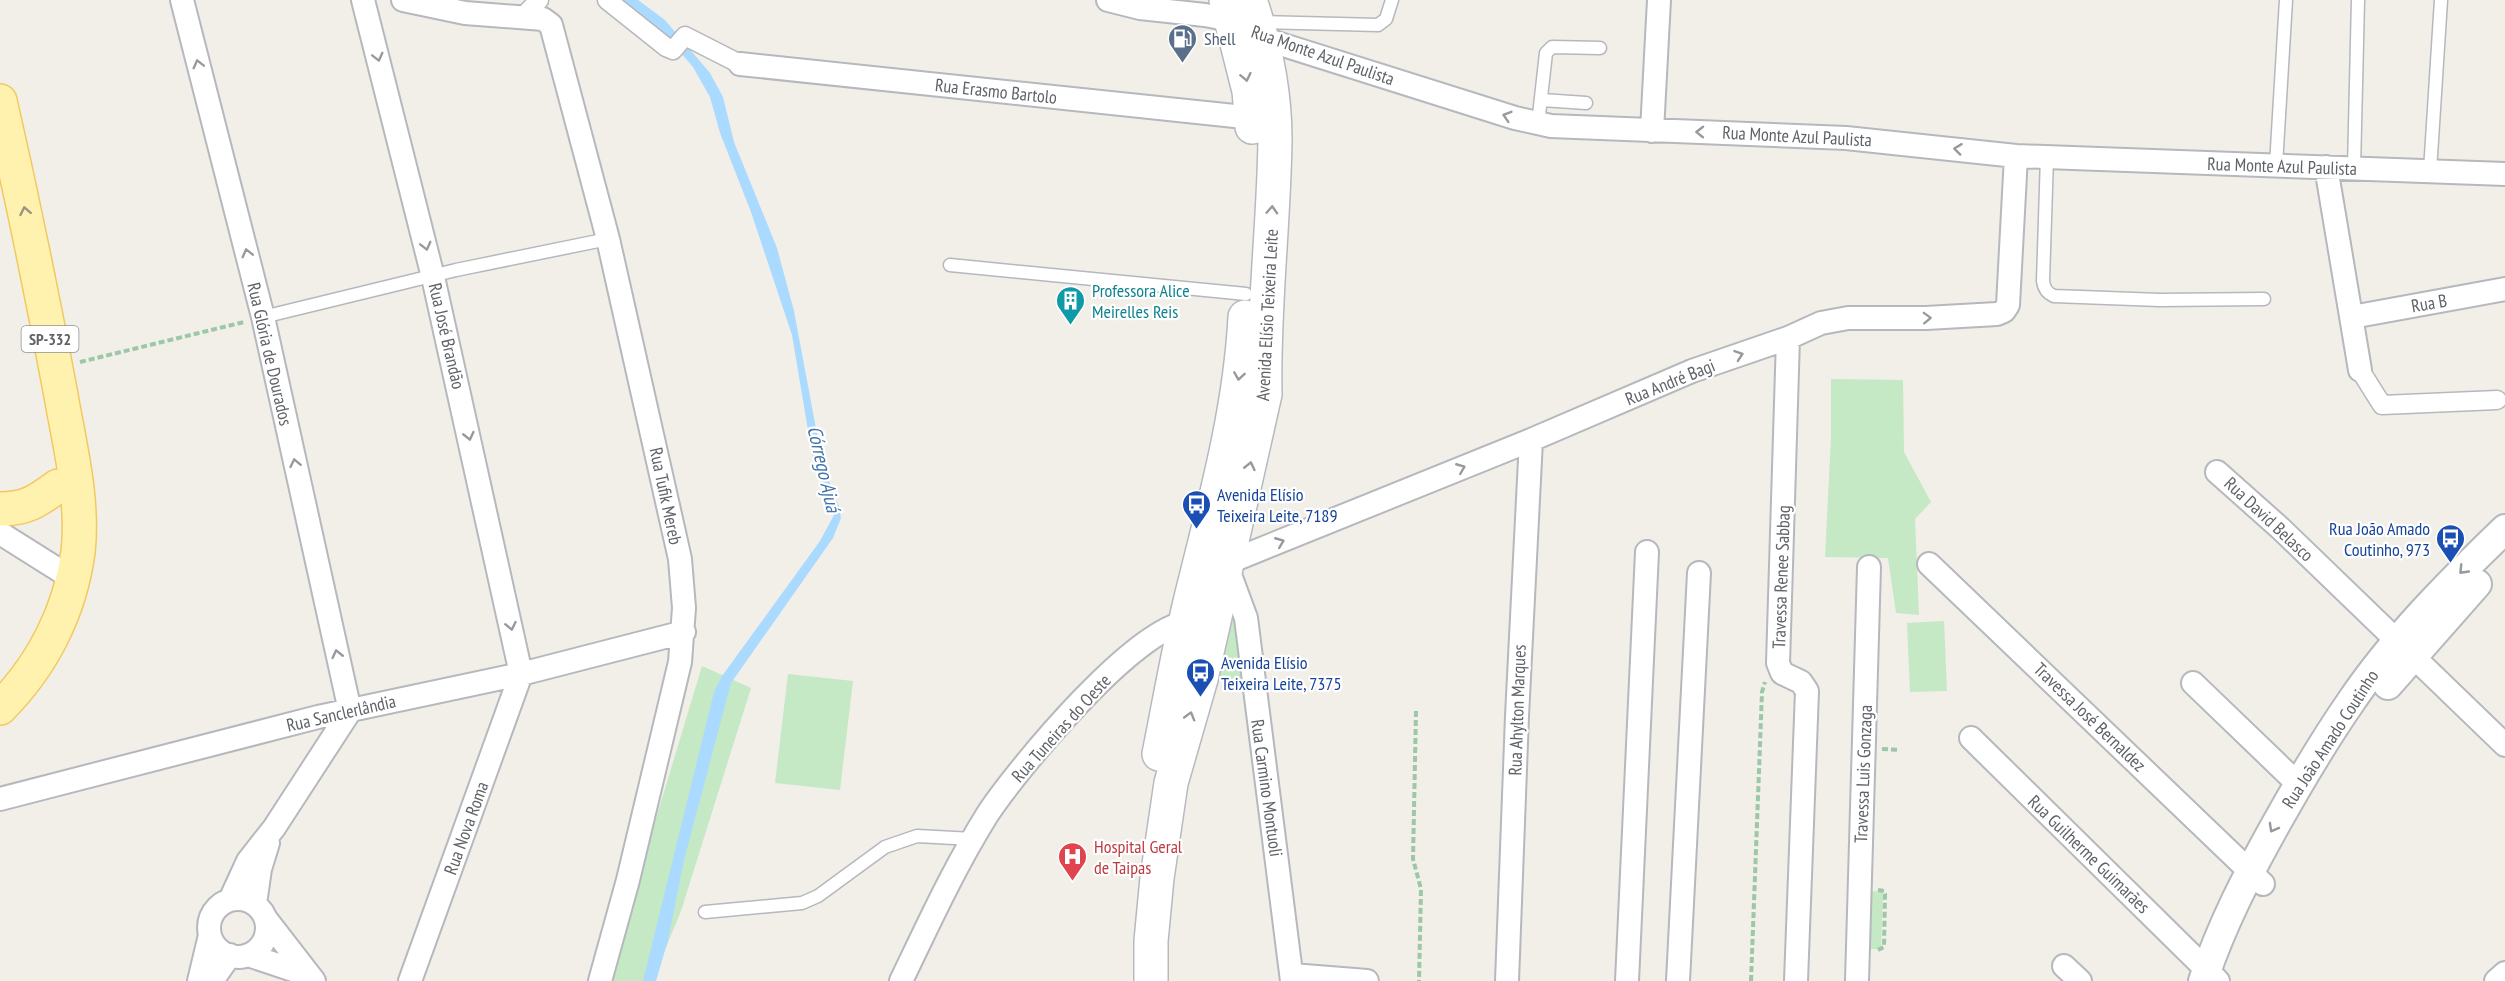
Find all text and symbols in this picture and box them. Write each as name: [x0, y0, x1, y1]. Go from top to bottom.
street label: Rua Monte Azul Paulista: [1248, 20, 1398, 90]
fuel station icon: Shell: [1167, 22, 1199, 64]
place label: Shell: [1204, 27, 1236, 50]
one-way arrow: [370, 52, 383, 62]
one-way arrow: [193, 59, 206, 69]
one-way arrow: [1238, 72, 1251, 82]
street label: Rua Erasmo Bartolo: [934, 73, 1058, 109]
one-way arrow: [1502, 111, 1513, 123]
street label: Rua Monte Azul Paulista: [1722, 121, 1872, 151]
one-way arrow: [1696, 126, 1705, 138]
one-way arrow: [1953, 143, 1962, 155]
street label: Rua Monte Azul Paulista: [2207, 152, 2357, 180]
one-way arrow: [1265, 205, 1278, 214]
one-way arrow: [19, 207, 32, 217]
street label: Avenida Elísio Teixeira Leite: [1251, 228, 1283, 402]
one-way arrow: [418, 241, 431, 251]
one-way arrow: [241, 248, 254, 258]
place label: Professora Alice Meirelles Reis: [1092, 279, 1190, 323]
street label: Rua Glória de Dourados: [242, 280, 298, 428]
street label: Rua José Brandão: [424, 281, 470, 392]
building icon: Professora Alice Meirelles Reis: [1055, 284, 1087, 326]
street label: Rua B: [2409, 289, 2449, 317]
one-way arrow: [1923, 312, 1932, 324]
road number: SP-332: [22, 326, 78, 352]
one-way arrow: [1733, 350, 1744, 363]
street label: Rua André Bagi: [1622, 354, 1718, 410]
one-way arrow: [1233, 371, 1246, 381]
water label: Córrego Ajuá: [801, 423, 847, 517]
one-way arrow: [462, 430, 475, 440]
street label: Rua Tufik Mereb: [644, 445, 688, 547]
one-way arrow: [289, 459, 302, 469]
one-way arrow: [1243, 461, 1256, 471]
one-way arrow: [1455, 463, 1466, 475]
street label: Rua David Belasco: [2220, 472, 2319, 566]
place label: Avenida Elísio Teixeira Leite, 7189: [1217, 483, 1338, 527]
bus stop icon: Avenida Elísio Teixeira Leite, 7189: [1180, 488, 1212, 530]
street label: Travessa Renee Sabbag: [1767, 505, 1795, 649]
place label: Rua João Amado Coutinho, 973: [2329, 517, 2430, 561]
bus stop icon: Rua João Amado Coutinho, 973: [2435, 522, 2467, 564]
one-way arrow: [1274, 537, 1285, 549]
one-way arrow: [2459, 564, 2470, 574]
one-way arrow: [503, 621, 516, 631]
street label: Rua Ahylton Marques: [1503, 644, 1531, 776]
one-way arrow: [331, 649, 344, 659]
place label: Avenida Elísio Teixeira Leite, 7375: [1221, 651, 1342, 695]
bus stop icon: Avenida Elísio Teixeira Leite, 7375: [1184, 656, 1216, 698]
street label: Travessa José Bernaldez: [2029, 658, 2151, 776]
street label: Rua João Amado Coutinho: [2277, 665, 2383, 813]
street label: Rua Tuneiras do Oeste: [1006, 669, 1116, 787]
street label: Rua Sanclerlândia: [284, 689, 398, 737]
street label: Travessa Luis Gonzaga: [1849, 705, 1877, 843]
one-way arrow: [1183, 712, 1195, 722]
street label: Rua Carmino Montuoli: [1246, 718, 1288, 858]
street label: Rua Nova Roma: [439, 778, 493, 878]
street label: Rua Guilherme Guimarães: [2023, 790, 2155, 918]
one-way arrow: [2269, 822, 2281, 832]
place label: Hospital Geral de Taipas: [1094, 835, 1183, 879]
hospital icon: Hospital Geral de Taipas: [1057, 840, 1089, 882]

